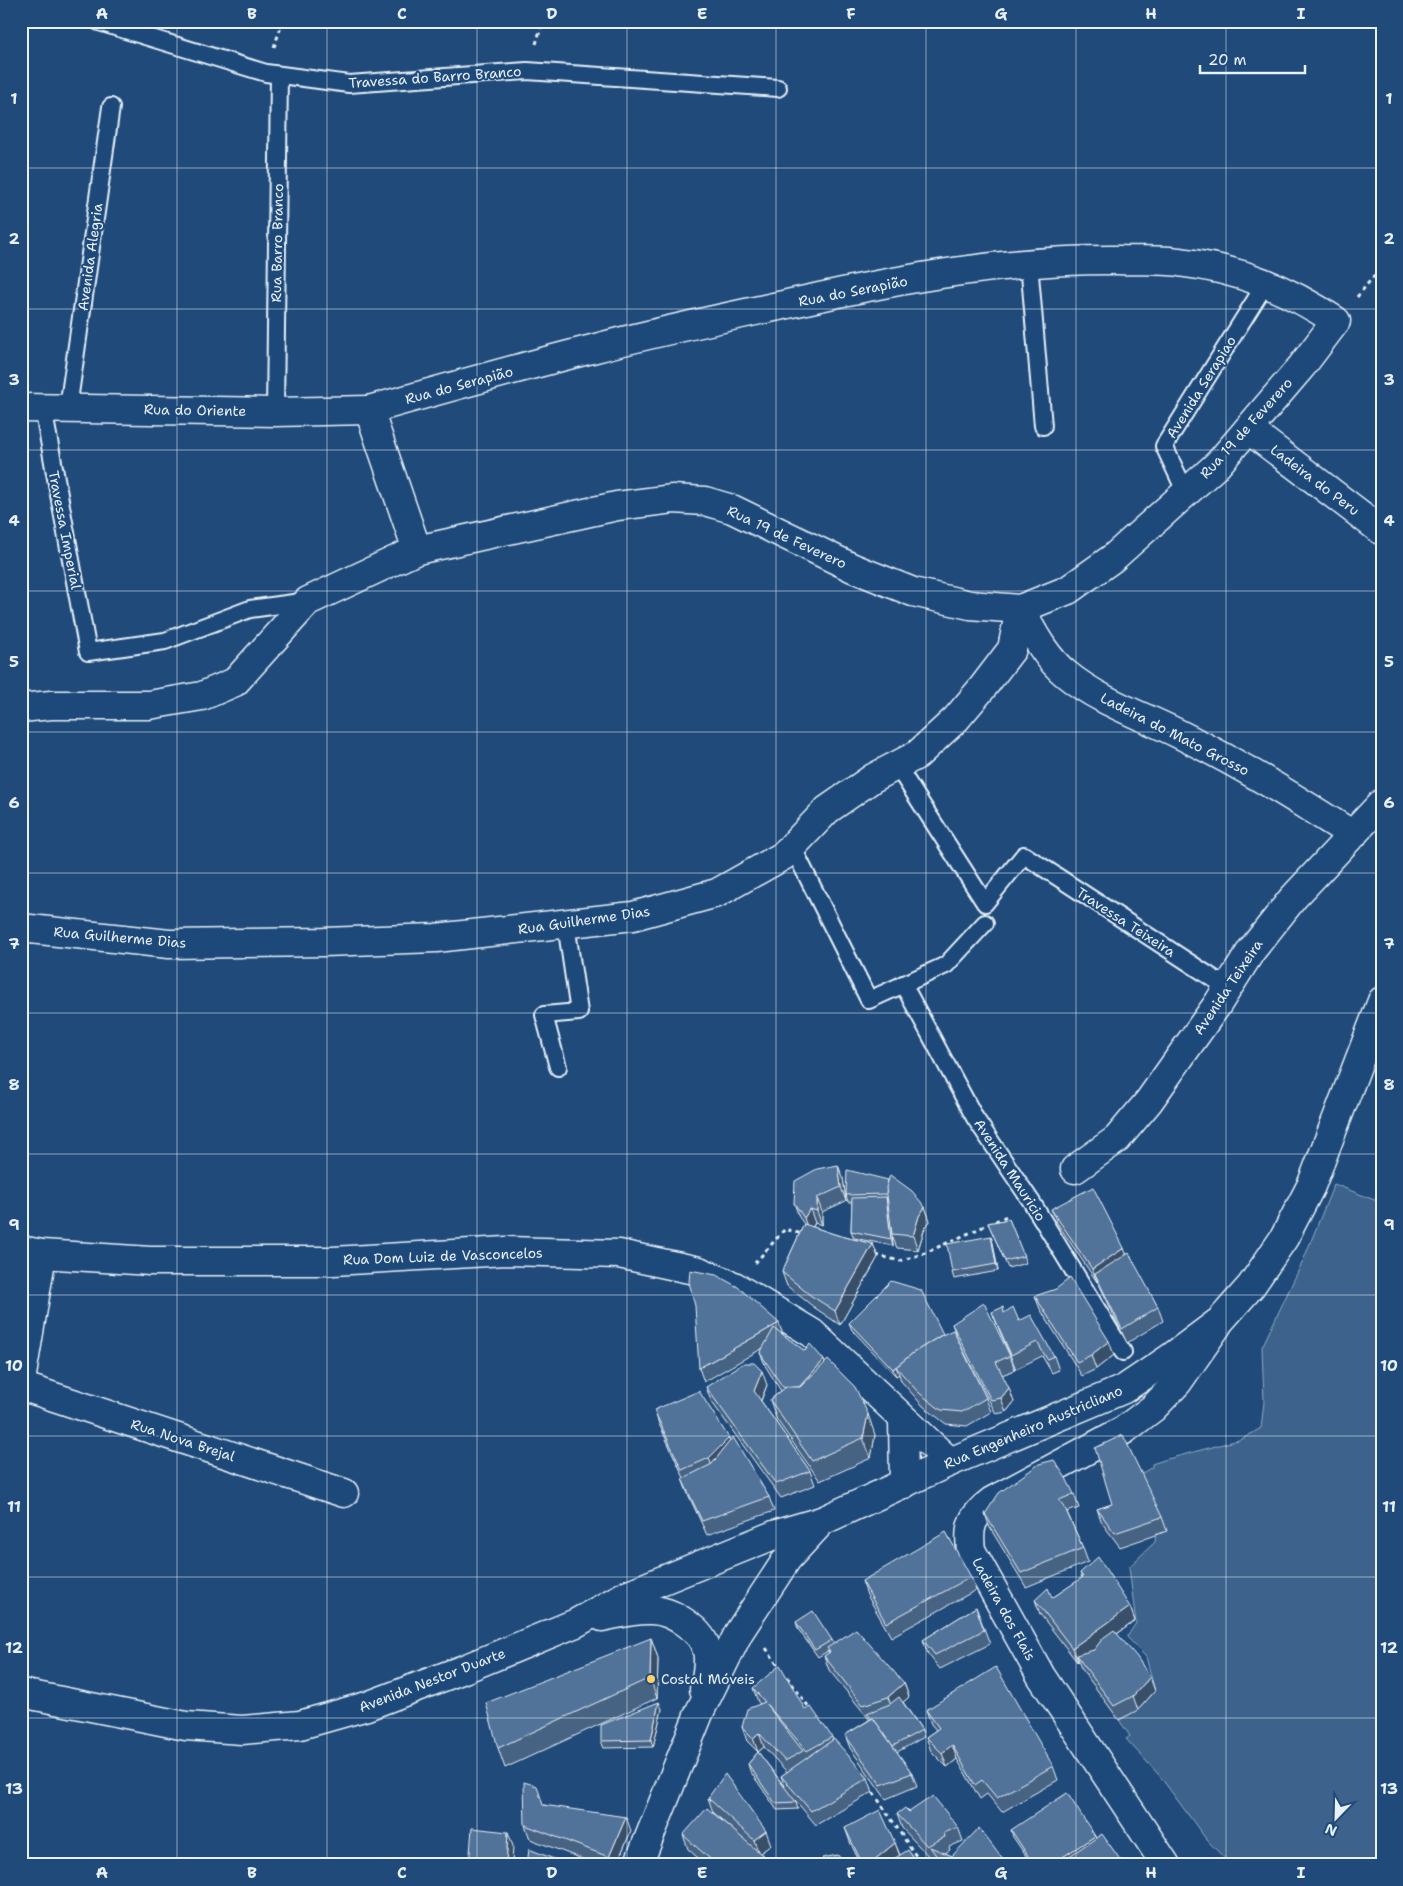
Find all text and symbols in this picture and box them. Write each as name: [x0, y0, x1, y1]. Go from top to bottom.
text: A: [96, 3, 108, 24]
text: B: [247, 3, 257, 24]
text: C: [397, 3, 407, 24]
text: D: [546, 3, 558, 24]
text: E: [697, 3, 707, 24]
text: F: [846, 3, 856, 24]
text: G: [995, 3, 1008, 24]
text: H: [1145, 3, 1157, 24]
text: I: [1297, 3, 1306, 24]
scale bar: [1200, 42, 1306, 74]
text: 20 m: [1208, 50, 1247, 70]
street label: Travessa do Barro Branco: [348, 62, 522, 92]
text: 1: [10, 88, 18, 109]
text: 1: [1385, 88, 1393, 109]
street label: Rua Barro Branco: [267, 183, 287, 303]
street label: Avenida Alegria: [74, 202, 107, 312]
text: 2: [8, 228, 20, 249]
text: 2: [1383, 228, 1395, 249]
street label: Rua do Serapião: [797, 272, 909, 310]
street label: Avenida Serapiao: [1162, 332, 1240, 442]
street label: Rua do Serapião: [403, 362, 515, 408]
text: 3: [8, 369, 20, 390]
text: 3: [1383, 369, 1395, 390]
street label: Rua 19 de Feverero: [1196, 374, 1296, 482]
street label: Rua do Oriente: [144, 400, 246, 420]
street label: Ladeira do Peru: [1267, 441, 1363, 519]
street label: Travessa Imperial: [45, 469, 86, 592]
street label: Rua 19 de Feverero: [724, 501, 850, 573]
text: 4: [8, 510, 20, 531]
text: 4: [1383, 510, 1395, 531]
text: 5: [9, 651, 19, 672]
text: 5: [1384, 651, 1394, 672]
street label: Ladeira do Mato Grosso: [1097, 689, 1253, 779]
text: 6: [8, 792, 20, 813]
text: 6: [1383, 792, 1395, 813]
street label: Travessa Teixeira: [1073, 883, 1179, 961]
street label: Rua Guilherme Dias: [517, 902, 651, 938]
street label: Rua Guilherme Dias: [53, 922, 187, 952]
text: 7: [8, 933, 20, 954]
text: 7: [1383, 933, 1395, 954]
street label: Avenida Teixeira: [1189, 936, 1267, 1038]
text: 8: [8, 1074, 20, 1095]
text: 8: [1383, 1074, 1395, 1095]
street label: Avenida Mauricio: [970, 1115, 1050, 1225]
text: 9: [8, 1214, 20, 1235]
text: 9: [1383, 1214, 1395, 1235]
street label: Rua Dom Luiz de Vasconcelos: [343, 1244, 543, 1268]
text: 10: [5, 1355, 23, 1376]
text: 10: [1380, 1355, 1398, 1376]
street label: Rua Engenheiro Austricliano: [941, 1381, 1125, 1473]
street label: Rua Nova Brejal: [129, 1415, 238, 1466]
text: 11: [7, 1496, 21, 1517]
text: 11: [1382, 1496, 1396, 1517]
street label: Ladeira dos Flais: [968, 1554, 1040, 1664]
text: 12: [5, 1637, 23, 1658]
text: 12: [1380, 1637, 1398, 1658]
street label: Avenida Nestor Duarte: [356, 1644, 508, 1716]
place label: Costal Móveis: [661, 1670, 755, 1688]
marker: Costal Móveis: [645, 1673, 657, 1685]
text: 13: [5, 1778, 23, 1799]
text: 13: [1380, 1778, 1398, 1799]
north arrow: [1310, 1794, 1360, 1844]
text: N: [1322, 1820, 1340, 1840]
text: A: [96, 1862, 108, 1883]
text: B: [247, 1862, 257, 1883]
text: C: [397, 1862, 407, 1883]
text: D: [546, 1862, 558, 1883]
text: E: [697, 1862, 707, 1883]
text: F: [846, 1862, 856, 1883]
text: G: [995, 1862, 1008, 1883]
text: H: [1145, 1862, 1157, 1883]
text: I: [1297, 1862, 1306, 1883]

